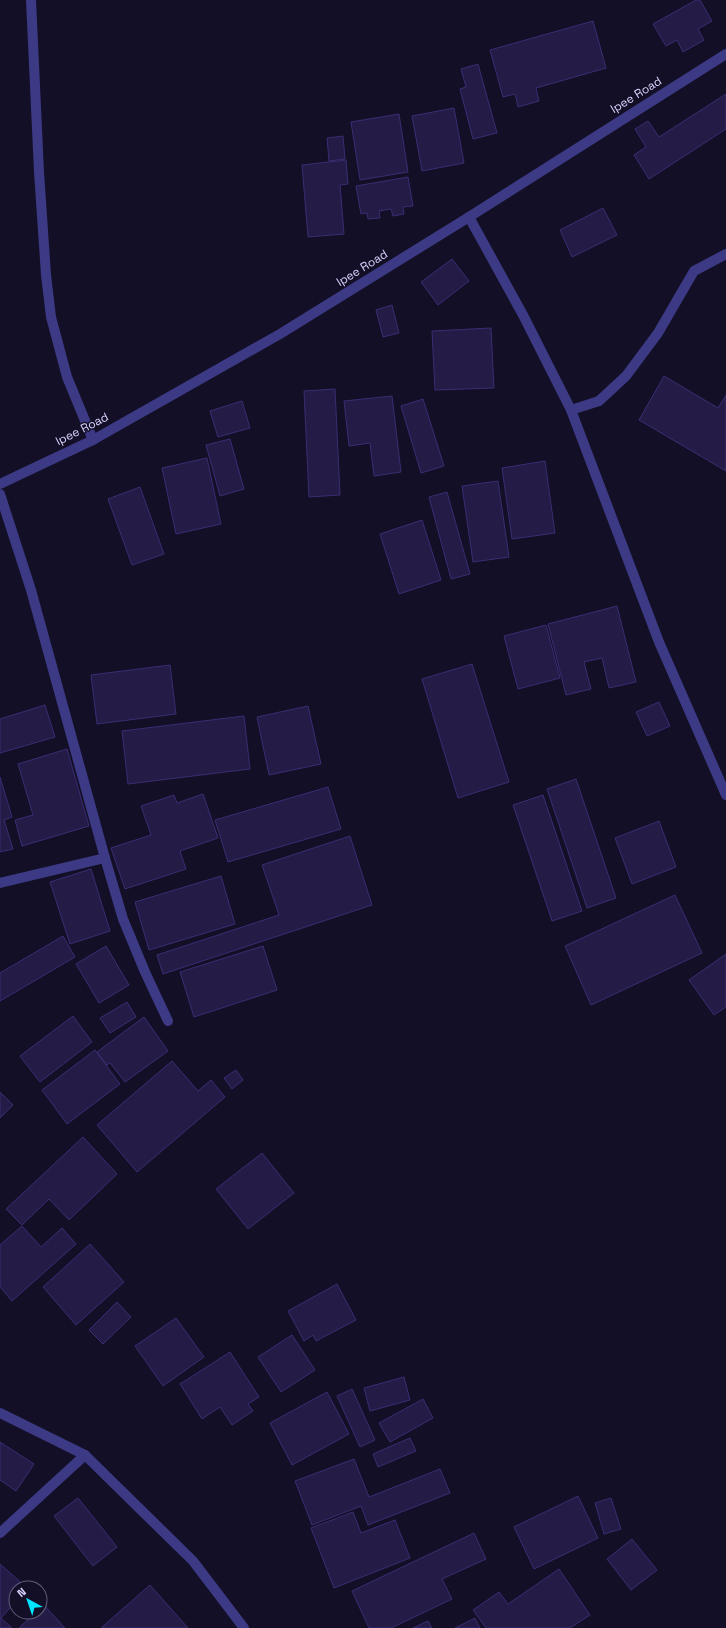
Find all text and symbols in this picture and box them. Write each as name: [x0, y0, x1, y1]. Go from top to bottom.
street label: Ipee Road: [607, 73, 665, 117]
street label: Ipee Road: [333, 246, 391, 290]
street label: Ipee Road: [53, 409, 111, 449]
north arrow: [8, 1580, 48, 1620]
text: N: [14, 1585, 29, 1600]

